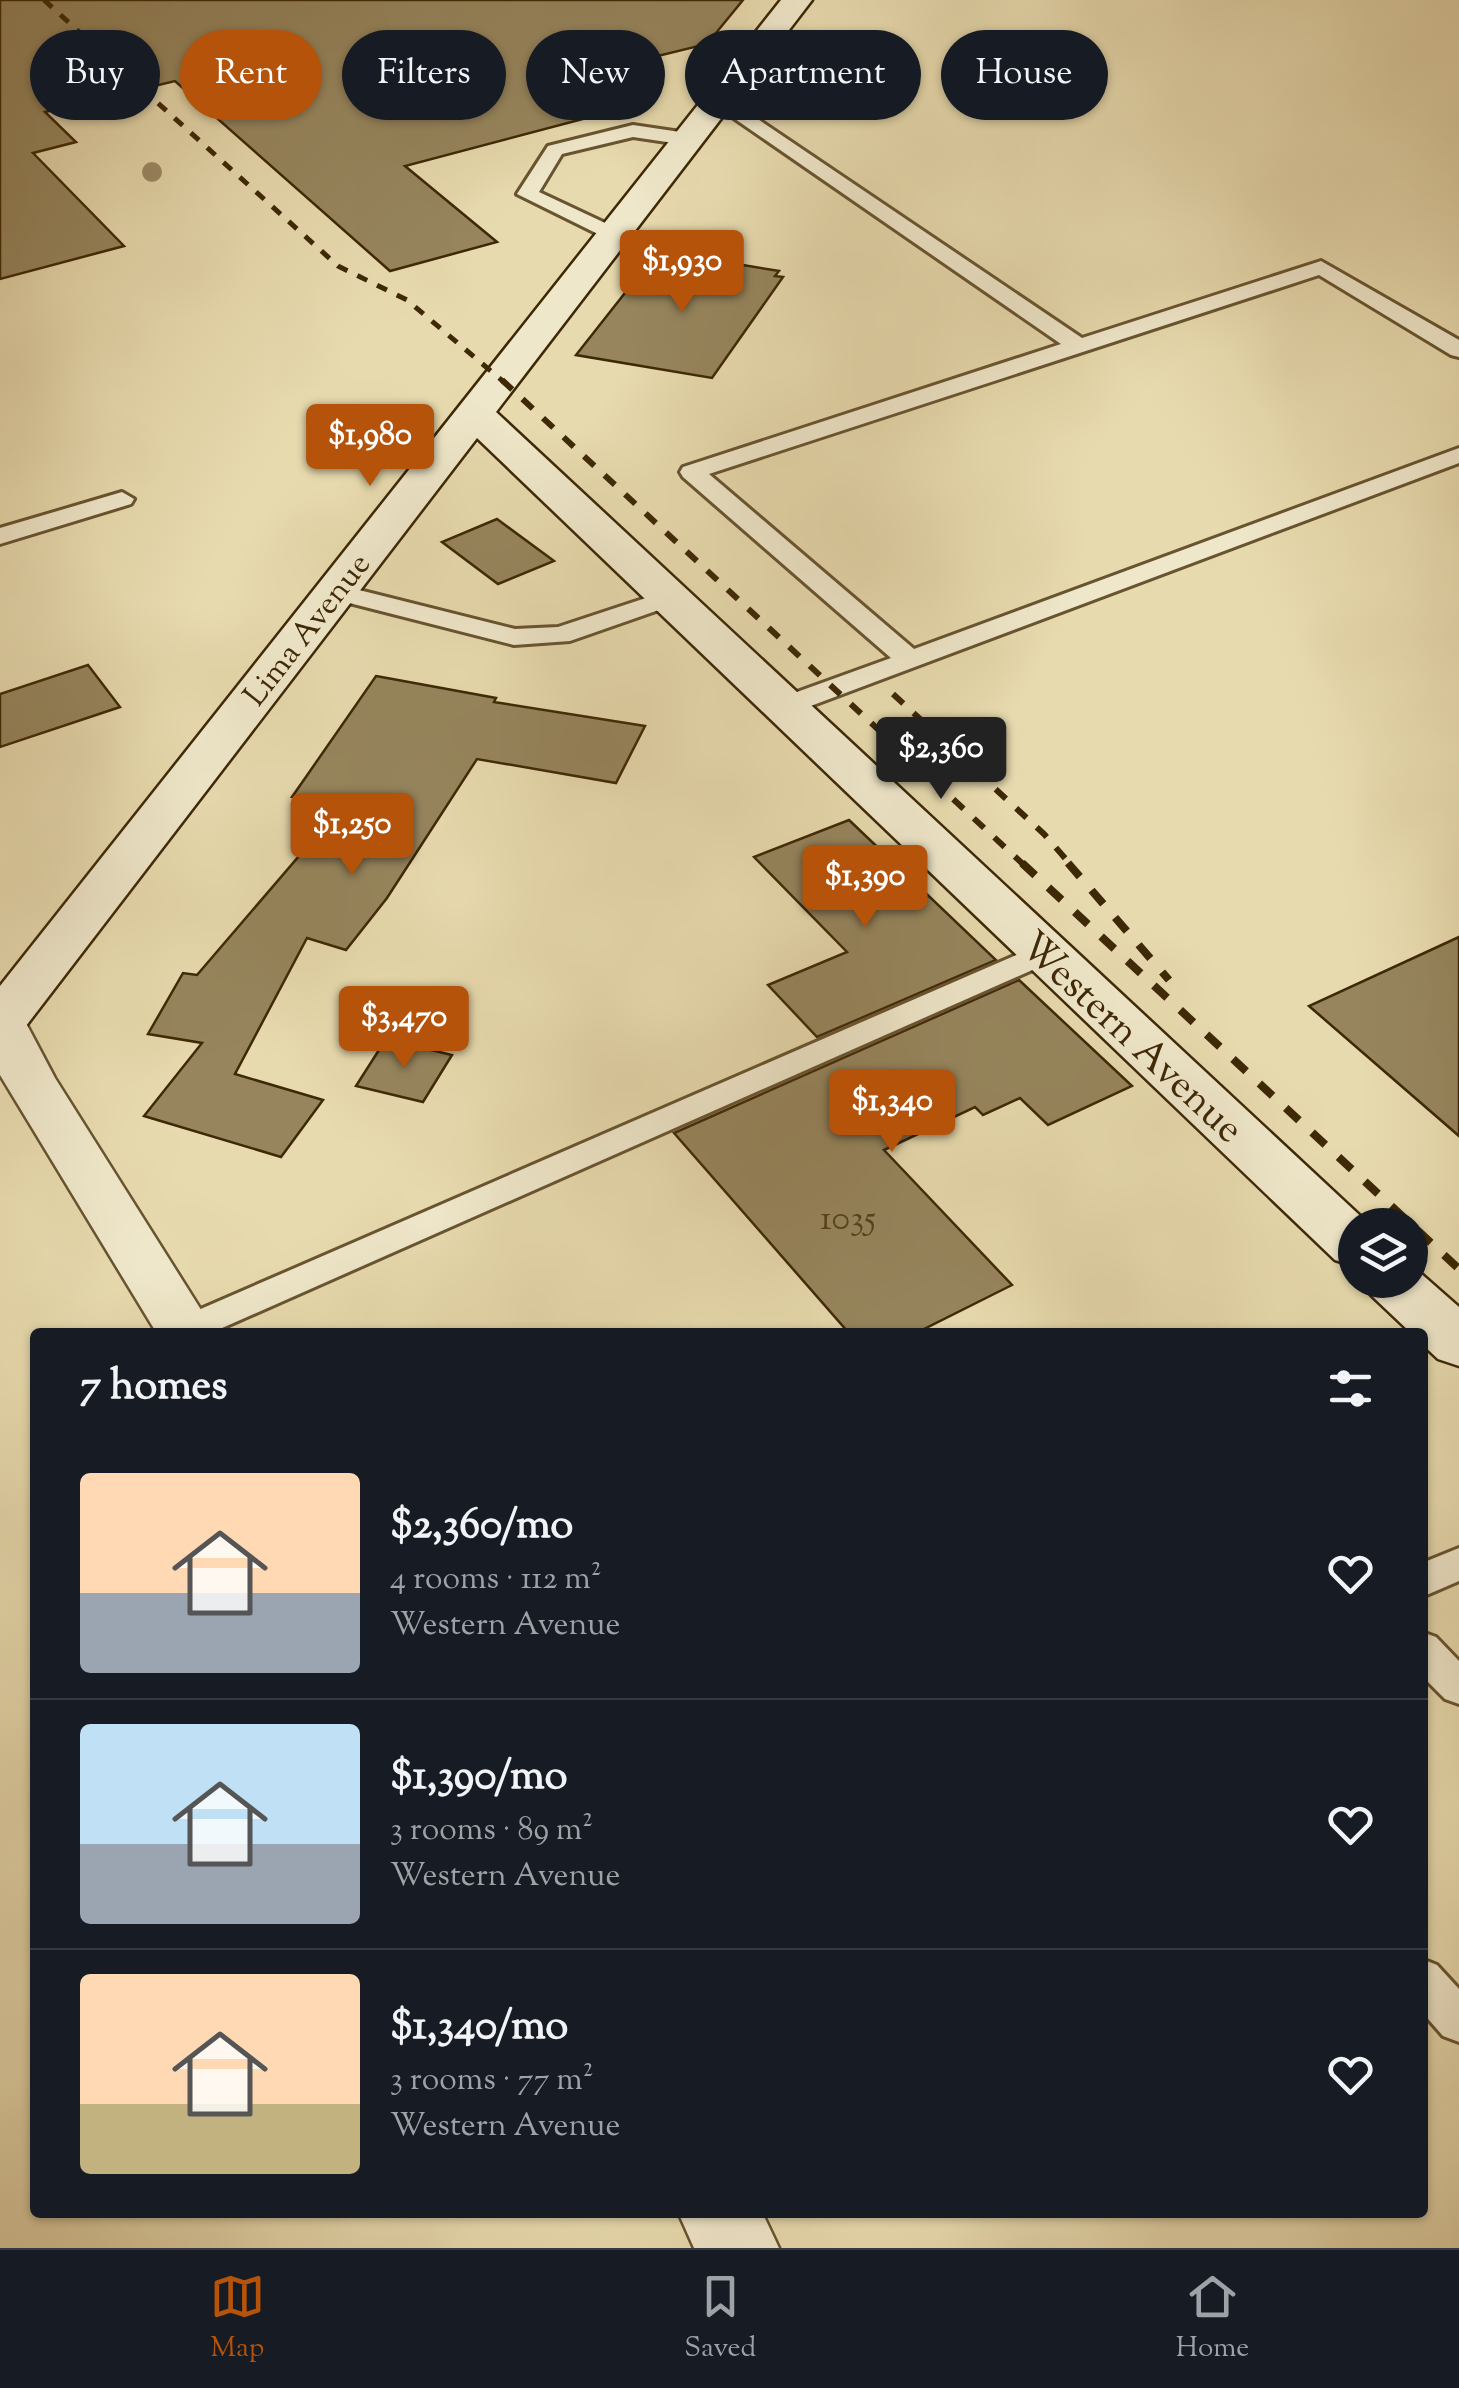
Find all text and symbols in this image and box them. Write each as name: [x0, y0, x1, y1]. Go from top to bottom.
chip: Buy: [30, 30, 160, 120]
chip: Rent: [180, 30, 322, 120]
chip: Filters: [342, 30, 506, 120]
chip: New: [526, 30, 665, 120]
chip: Apartment: [685, 30, 921, 120]
chip: House: [941, 30, 1108, 120]
pin: $1,930: [601, 230, 763, 315]
text: $1,930: [642, 239, 722, 285]
pin: $1,980: [289, 404, 451, 489]
text: $1,980: [328, 413, 412, 459]
street label: Lima Avenue: [234, 544, 383, 717]
pin: $2,360: [860, 717, 1022, 802]
text: $2,360: [898, 726, 984, 772]
pin: $1,250: [271, 793, 433, 878]
text: $1,250: [313, 802, 391, 848]
pin: $1,390: [784, 845, 946, 930]
text: $1,390: [824, 854, 906, 900]
street label: Western Avenue: [1005, 920, 1255, 1158]
pin: $3,470: [323, 986, 485, 1071]
text: $3,470: [361, 995, 447, 1041]
pin: $1,340: [811, 1070, 973, 1155]
text: $1,340: [851, 1079, 933, 1125]
house number: 1035: [820, 1195, 876, 1246]
map controls: [1338, 1208, 1428, 1298]
button: layers: [1338, 1208, 1428, 1298]
text: 7 homes: [80, 1358, 228, 1418]
icon: filters: [1323, 1361, 1378, 1416]
text: $2,360/mo: [390, 1497, 573, 1557]
icon: home: [160, 1513, 280, 1633]
icon: heart: [1323, 1546, 1378, 1601]
text: 4 rooms · 112 m²: [390, 1557, 602, 1603]
text: Western Avenue: [390, 1603, 620, 1649]
text: $1,390/mo: [390, 1748, 567, 1808]
icon: home: [160, 1764, 280, 1884]
icon: heart: [1323, 1797, 1378, 1852]
text: 3 rooms · 89 m²: [390, 1808, 593, 1854]
text: Western Avenue: [390, 1854, 620, 1900]
text: $1,340/mo: [390, 1998, 568, 2058]
icon: home: [160, 2014, 280, 2134]
icon: heart: [1323, 2047, 1378, 2102]
text: 3 rooms · 77 m²: [390, 2058, 594, 2104]
text: Western Avenue: [390, 2104, 620, 2150]
tab: Map: [210, 2269, 265, 2369]
tab: Saved: [684, 2269, 756, 2369]
tab: Home: [1176, 2269, 1249, 2369]

